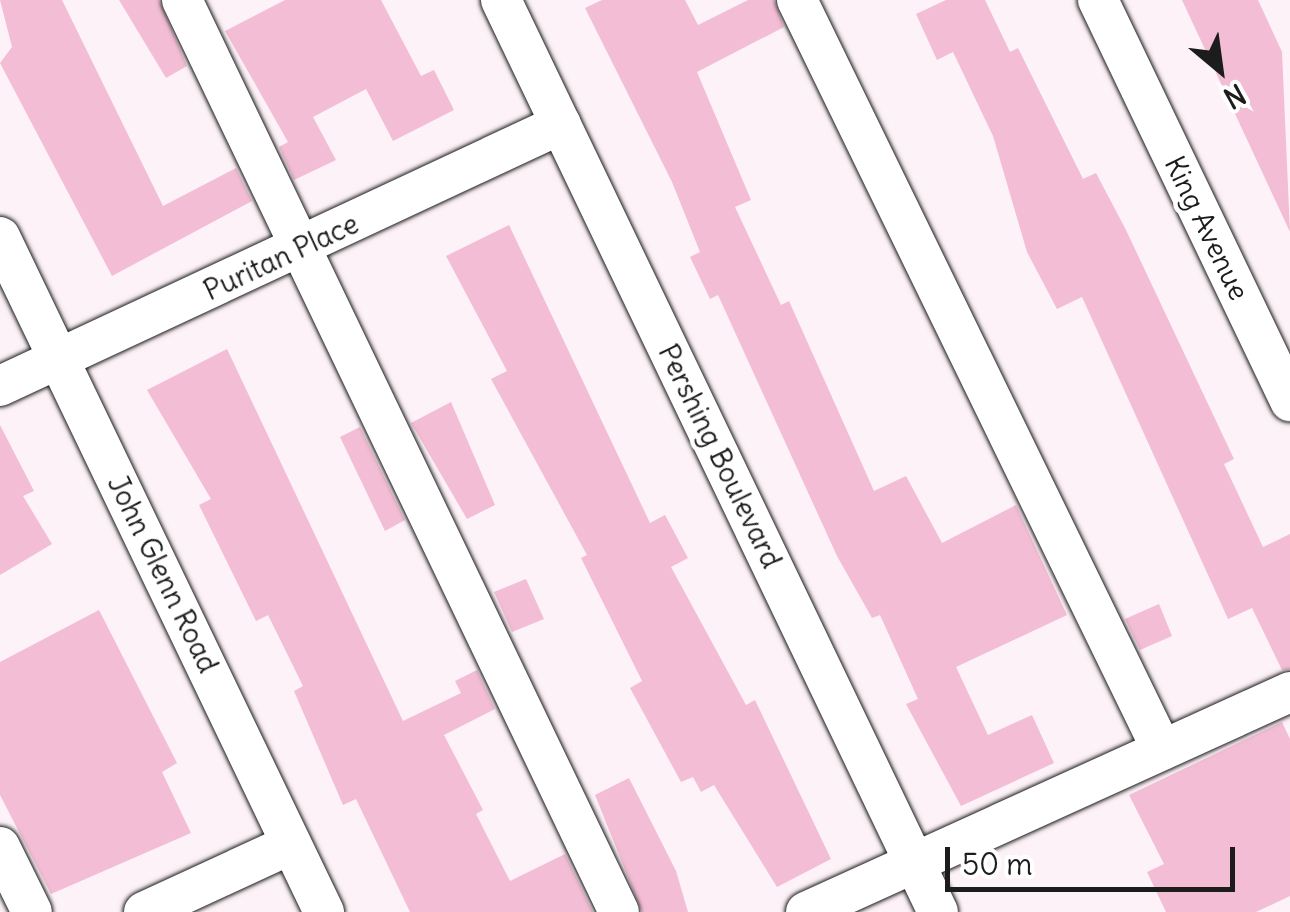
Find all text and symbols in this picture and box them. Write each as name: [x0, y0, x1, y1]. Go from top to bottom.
north arrow: [1170, 20, 1270, 120]
text: N: [1217, 76, 1252, 117]
street label: King Avenue: [1158, 151, 1256, 305]
street label: Puritan Place: [198, 206, 364, 308]
street label: Pershing Boulevard: [651, 339, 789, 573]
street label: John Glenn Road: [101, 470, 225, 678]
scale bar: [950, 827, 1240, 889]
text: 50 m: [962, 845, 1032, 883]

